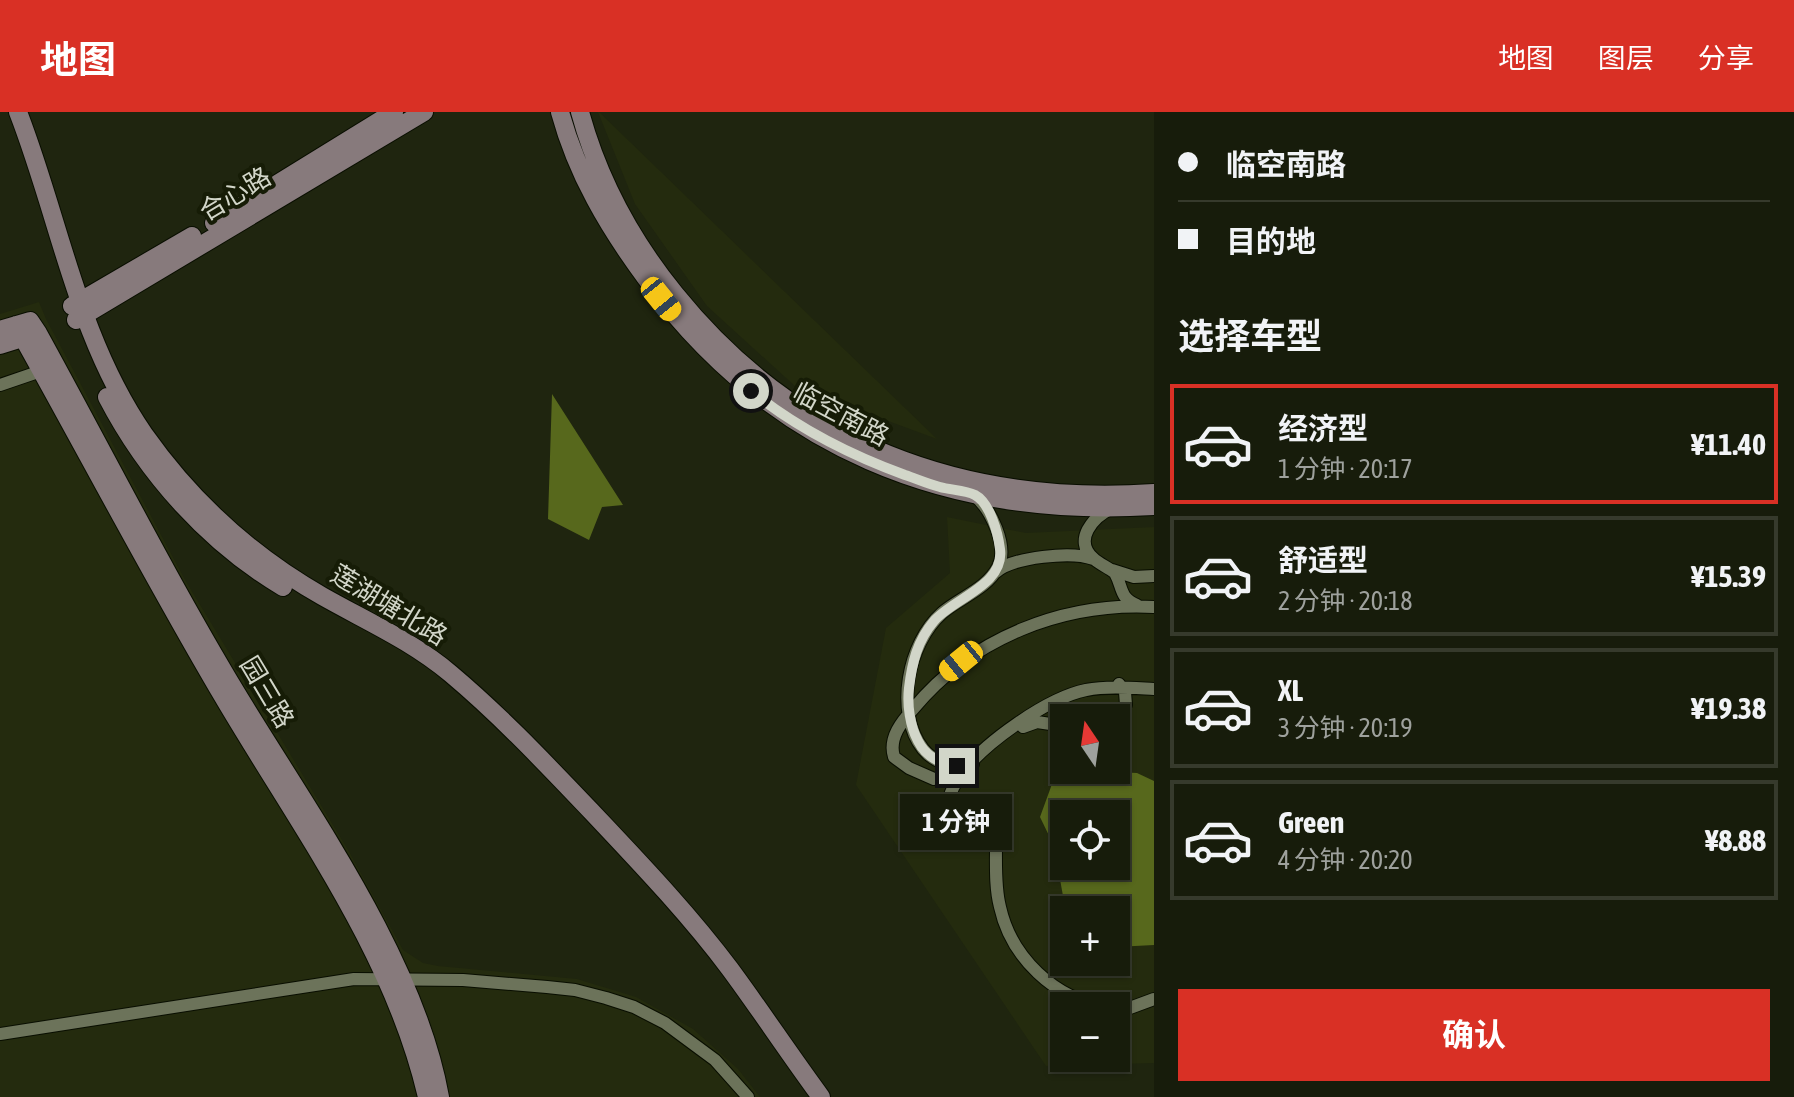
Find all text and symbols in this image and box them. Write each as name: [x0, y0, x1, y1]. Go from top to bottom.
text: 地图: [40, 38, 116, 81]
text: 地图: [1498, 42, 1554, 74]
text: 图层: [1598, 42, 1654, 74]
text: 分享: [1698, 42, 1754, 74]
text: 临空南路: [1226, 147, 1346, 181]
street label: 合心路: [194, 161, 276, 227]
text: 目的地: [1226, 224, 1316, 258]
car: [637, 273, 685, 325]
text: 选择车型: [1178, 315, 1322, 357]
route start: [733, 373, 769, 409]
street label: 临空南路: [788, 376, 894, 452]
icon: car: [1182, 408, 1254, 480]
text: 经济型: [1278, 411, 1368, 445]
text: ¥11.40: [1691, 427, 1766, 461]
text: 1 分钟 · 20:17: [1278, 454, 1413, 484]
icon: car: [1182, 540, 1254, 612]
text: 舒适型: [1278, 543, 1368, 577]
street label: 莲湖塘北路: [326, 559, 452, 651]
text: ¥15.39: [1691, 559, 1766, 593]
text: 2 分钟 · 20:18: [1278, 586, 1413, 616]
car: [935, 637, 987, 685]
street label: 园三路: [234, 651, 300, 733]
icon: car: [1182, 672, 1254, 744]
text: XL: [1278, 673, 1303, 707]
text: ¥19.38: [1691, 691, 1766, 725]
north arrow: [1050, 704, 1130, 784]
map controls: [1050, 704, 1130, 1072]
text: 3 分钟 · 20:19: [1278, 713, 1413, 743]
route end: [939, 748, 975, 784]
callout: 1 分钟: [901, 794, 1013, 850]
button: locate: [1050, 800, 1130, 880]
icon: car: [1182, 804, 1254, 876]
text: Green: [1278, 805, 1344, 839]
text: 1 分钟: [922, 807, 990, 837]
text: ¥8.88: [1705, 823, 1766, 857]
text: 4 分钟 · 20:20: [1278, 845, 1413, 875]
button: +: [1050, 896, 1130, 976]
button: 确认: [1178, 989, 1770, 1081]
button: −: [1050, 992, 1130, 1072]

